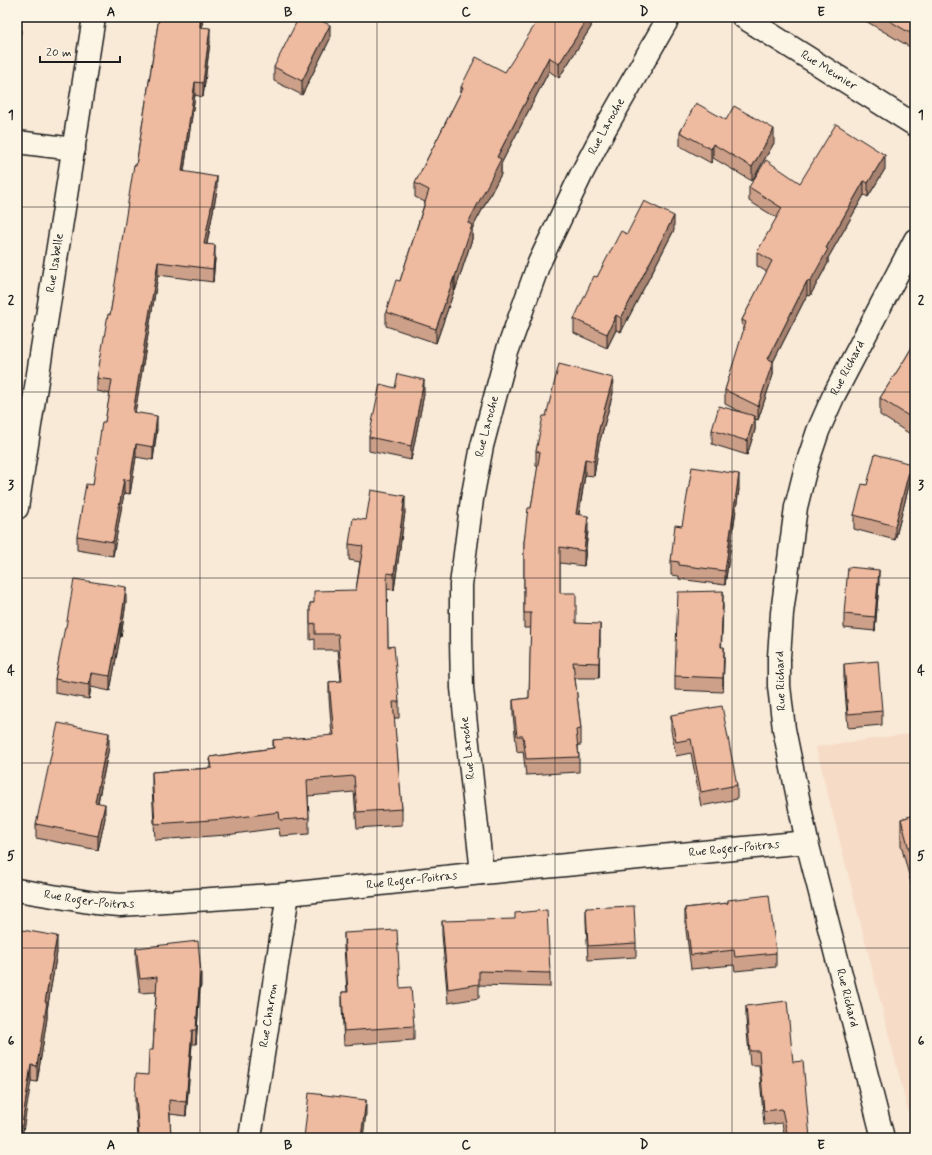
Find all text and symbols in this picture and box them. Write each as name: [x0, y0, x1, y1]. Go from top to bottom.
text: A: [107, 4, 115, 21]
text: B: [284, 4, 293, 21]
text: C: [461, 4, 471, 21]
text: D: [640, 4, 649, 21]
text: E: [817, 4, 825, 21]
scale bar: [40, 38, 120, 64]
text: 20 m: [46, 45, 72, 61]
street label: Rue Meunier: [797, 47, 860, 95]
street label: Rue Laroche: [585, 95, 629, 158]
text: 1: [8, 107, 14, 124]
text: 1: [918, 107, 924, 124]
street label: Rue Isabelle: [43, 232, 68, 294]
text: 2: [8, 292, 15, 309]
text: 2: [918, 292, 925, 309]
street label: Rue Richard: [827, 338, 869, 398]
street label: Rue Laroche: [472, 394, 503, 458]
text: 3: [8, 477, 14, 494]
text: 3: [918, 477, 924, 494]
street label: Rue Richard: [772, 651, 790, 711]
text: 4: [7, 663, 15, 680]
text: 4: [917, 663, 925, 680]
street label: Rue Laroche: [457, 716, 479, 780]
street label: Rue Roger-Poitras: [688, 837, 781, 861]
text: 5: [7, 848, 15, 865]
text: 5: [917, 848, 925, 865]
street label: Rue Roger-Poitras: [366, 868, 459, 893]
street label: Rue Roger-Poitras: [43, 887, 136, 913]
street label: Rue Richard: [832, 967, 862, 1029]
street label: Rue Charron: [256, 982, 282, 1049]
text: 6: [8, 1033, 15, 1050]
text: 6: [918, 1033, 925, 1050]
text: A: [107, 1137, 115, 1154]
text: B: [284, 1137, 293, 1154]
text: C: [461, 1137, 471, 1154]
text: D: [640, 1137, 649, 1154]
text: E: [817, 1137, 825, 1154]

